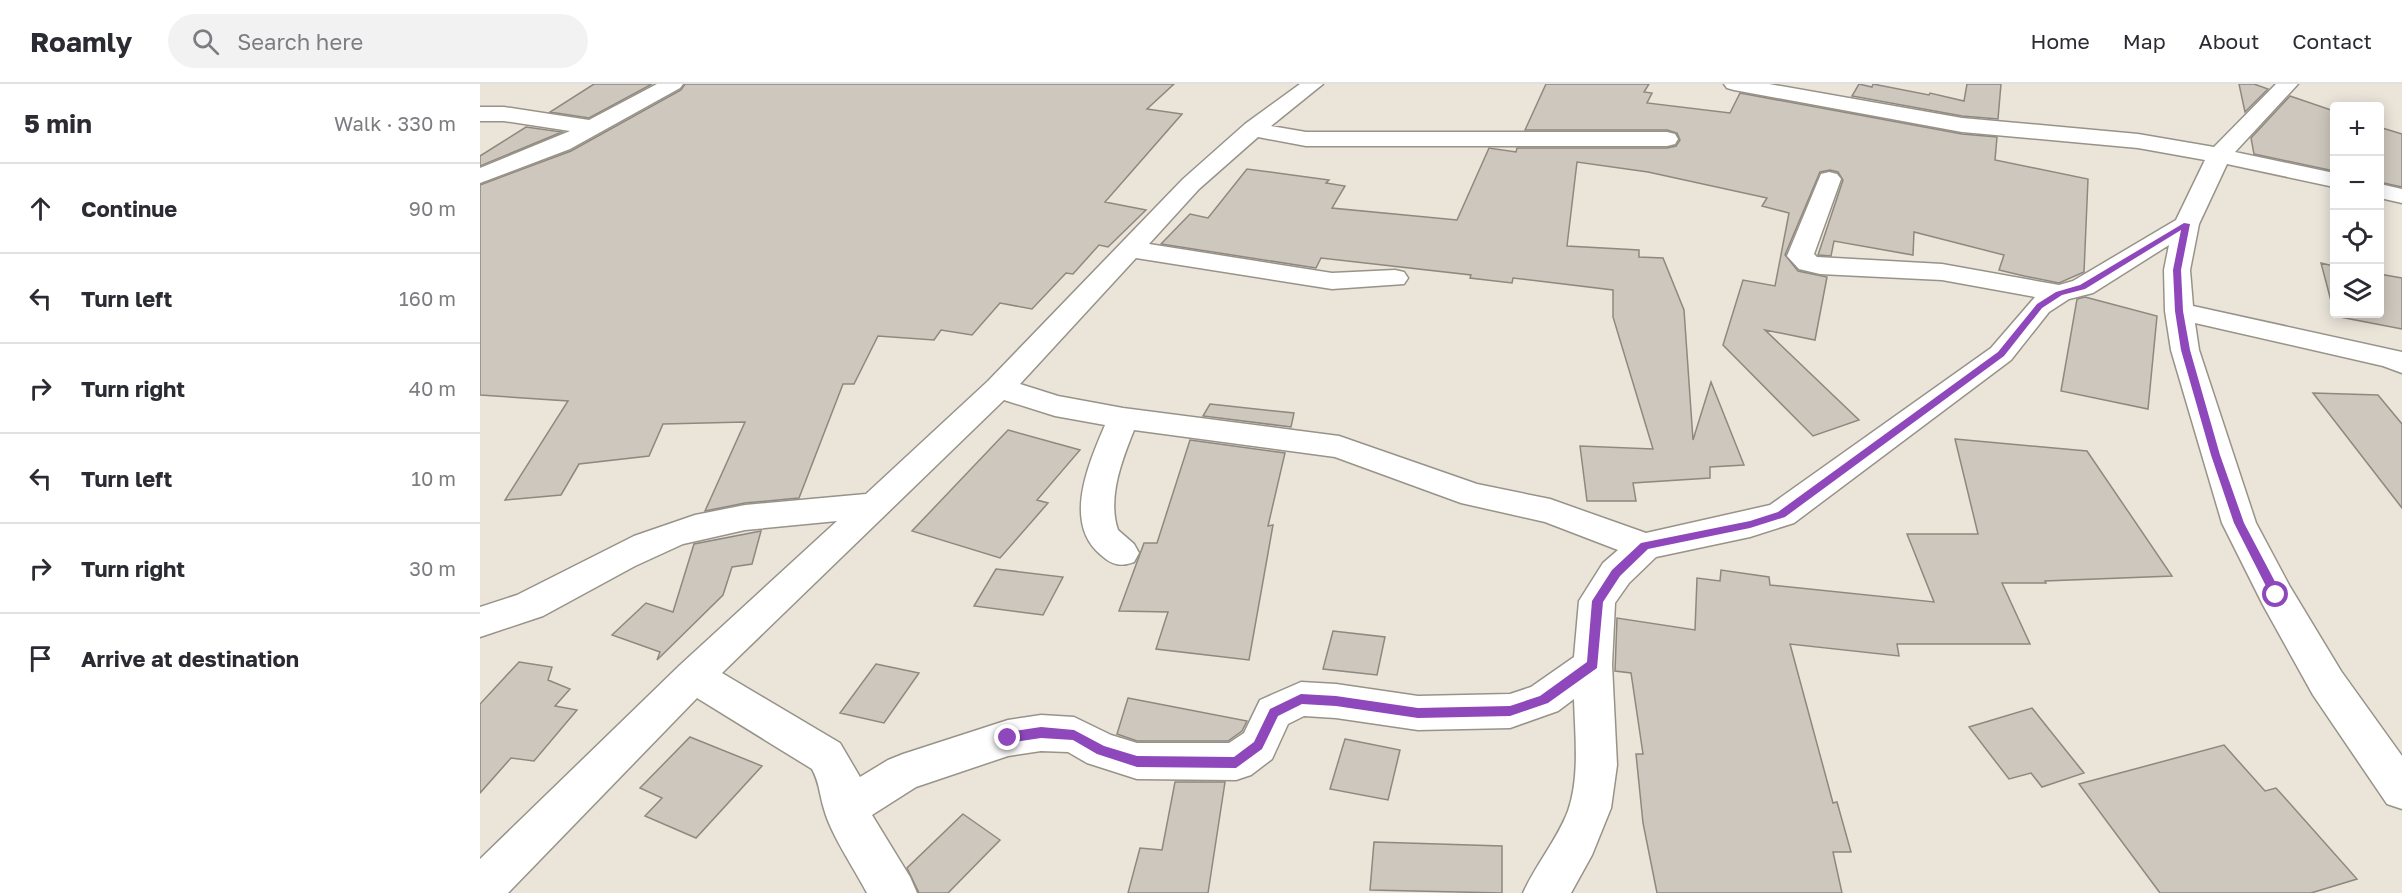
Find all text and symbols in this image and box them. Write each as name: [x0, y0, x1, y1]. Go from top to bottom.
search box: [168, 14, 588, 68]
text: Roamly: [30, 25, 132, 58]
icon: search: [189, 25, 222, 58]
text: Search here: [237, 28, 363, 55]
text: Home: [2030, 28, 2090, 54]
text: Map: [2123, 28, 2166, 54]
text: About: [2199, 28, 2259, 54]
text: Contact: [2292, 28, 2372, 54]
map controls: [2330, 102, 2384, 318]
button: +: [2330, 102, 2384, 156]
text: 5 min: [24, 108, 92, 139]
text: Walk · 330 m: [334, 111, 456, 135]
button: −: [2330, 156, 2384, 210]
icon: ahead: [24, 192, 57, 225]
text: Continue: [81, 195, 177, 222]
text: 90 m: [409, 196, 456, 220]
button: locate: [2330, 210, 2384, 264]
button: layers: [2330, 264, 2384, 318]
icon: left: [24, 282, 57, 315]
text: Turn left: [81, 285, 172, 312]
text: 160 m: [399, 286, 456, 310]
icon: right: [24, 372, 57, 405]
text: Turn right: [81, 375, 185, 402]
text: 40 m: [409, 376, 456, 400]
icon: left: [24, 462, 57, 495]
text: Turn left: [81, 465, 172, 492]
text: 10 m: [411, 466, 456, 490]
icon: right: [24, 552, 57, 585]
text: Turn right: [81, 555, 185, 582]
text: 30 m: [409, 556, 456, 580]
route start: [2262, 581, 2288, 607]
icon: arrive: [24, 642, 57, 675]
text: Arrive at destination: [81, 645, 299, 672]
route end: [994, 724, 1020, 750]

